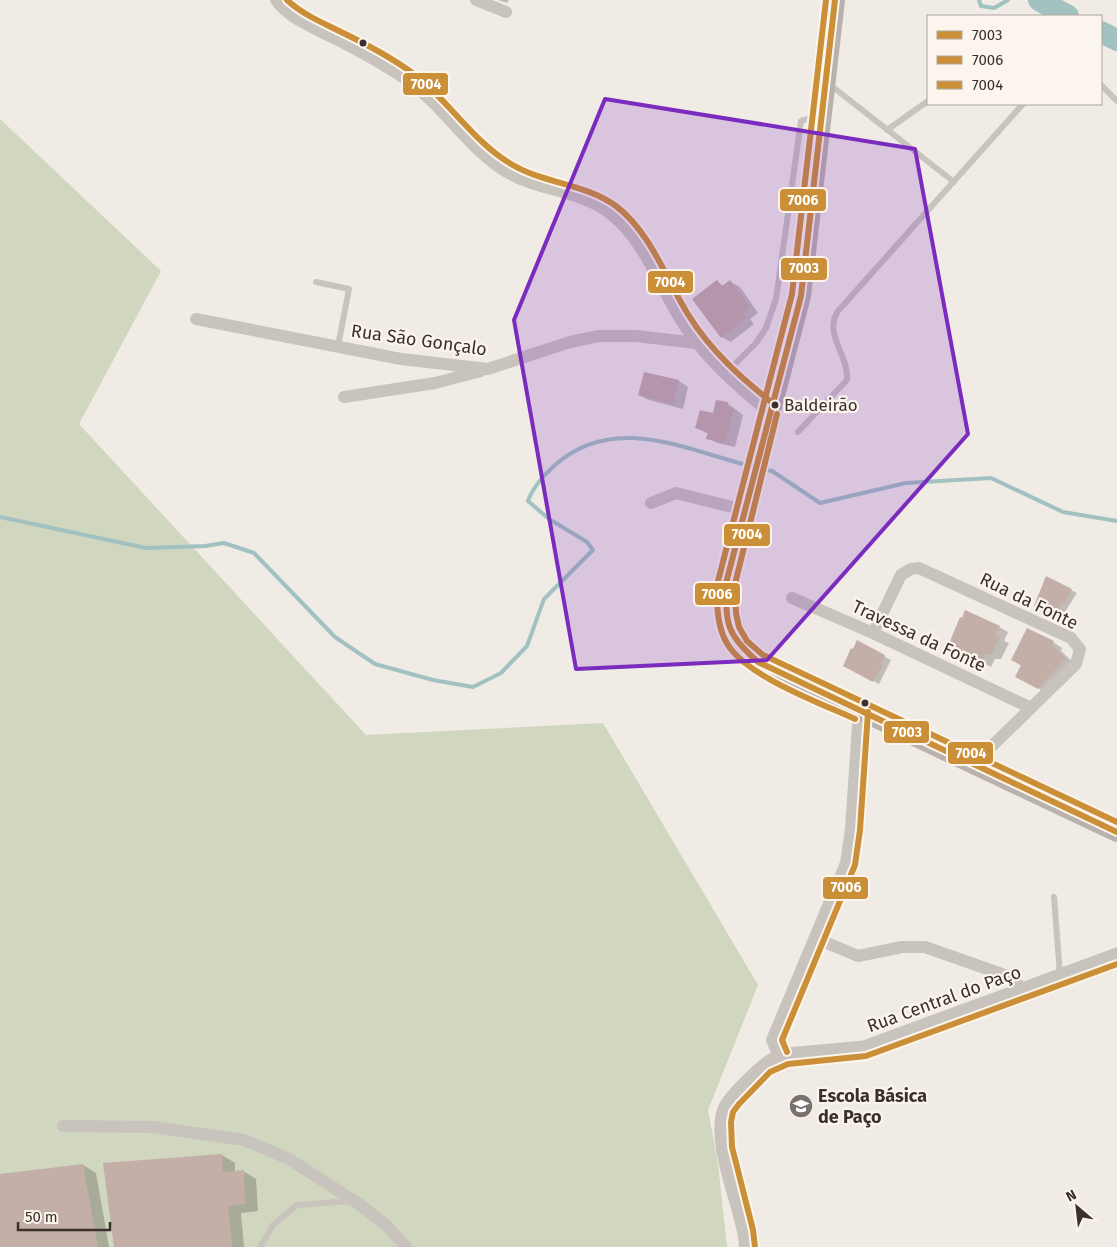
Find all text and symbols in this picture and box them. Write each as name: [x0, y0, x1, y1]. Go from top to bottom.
legend: [927, 15, 1102, 105]
text: 7003: [972, 26, 1003, 44]
unlabelled marker: [358, 38, 368, 48]
text: 7006: [972, 51, 1003, 69]
line badge: 7004: [402, 72, 449, 96]
text: 7004: [411, 76, 441, 93]
text: 7004: [972, 76, 1003, 94]
line badge: 7006: [779, 188, 827, 212]
text: 7006: [788, 192, 818, 209]
line badge: 7003: [780, 257, 828, 281]
text: 7003: [789, 260, 819, 277]
line badge: 7004: [647, 270, 694, 294]
text: 7004: [655, 274, 685, 291]
street label: Rua São Gonçalo: [350, 320, 488, 360]
place label: Baldeirão: [784, 395, 858, 416]
marker: Baldeirão: [770, 400, 780, 410]
line badge: 7004: [723, 523, 771, 547]
text: 7004: [732, 526, 762, 543]
street label: Rua da Fonte: [976, 568, 1082, 634]
line badge: 7006: [694, 582, 741, 606]
text: 7006: [702, 586, 732, 603]
street label: Travessa da Fonte: [849, 595, 989, 677]
unlabelled marker: [860, 698, 870, 708]
line badge: 7003: [883, 720, 930, 744]
text: 7003: [892, 724, 922, 741]
line badge: 7004: [947, 741, 994, 765]
text: 7004: [956, 745, 986, 762]
line badge: 7006: [822, 876, 869, 900]
text: 7006: [831, 879, 861, 896]
street label: Rua Central do Paço: [864, 961, 1024, 1037]
place label: Escola Básica de Paço: [818, 1085, 927, 1128]
school or university icon: Escola Básica de Paço: [788, 1093, 814, 1119]
north arrow: [1052, 1182, 1102, 1232]
text: N: [1063, 1186, 1079, 1206]
scale bar: [18, 1200, 110, 1232]
text: 50 m: [25, 1208, 58, 1226]

